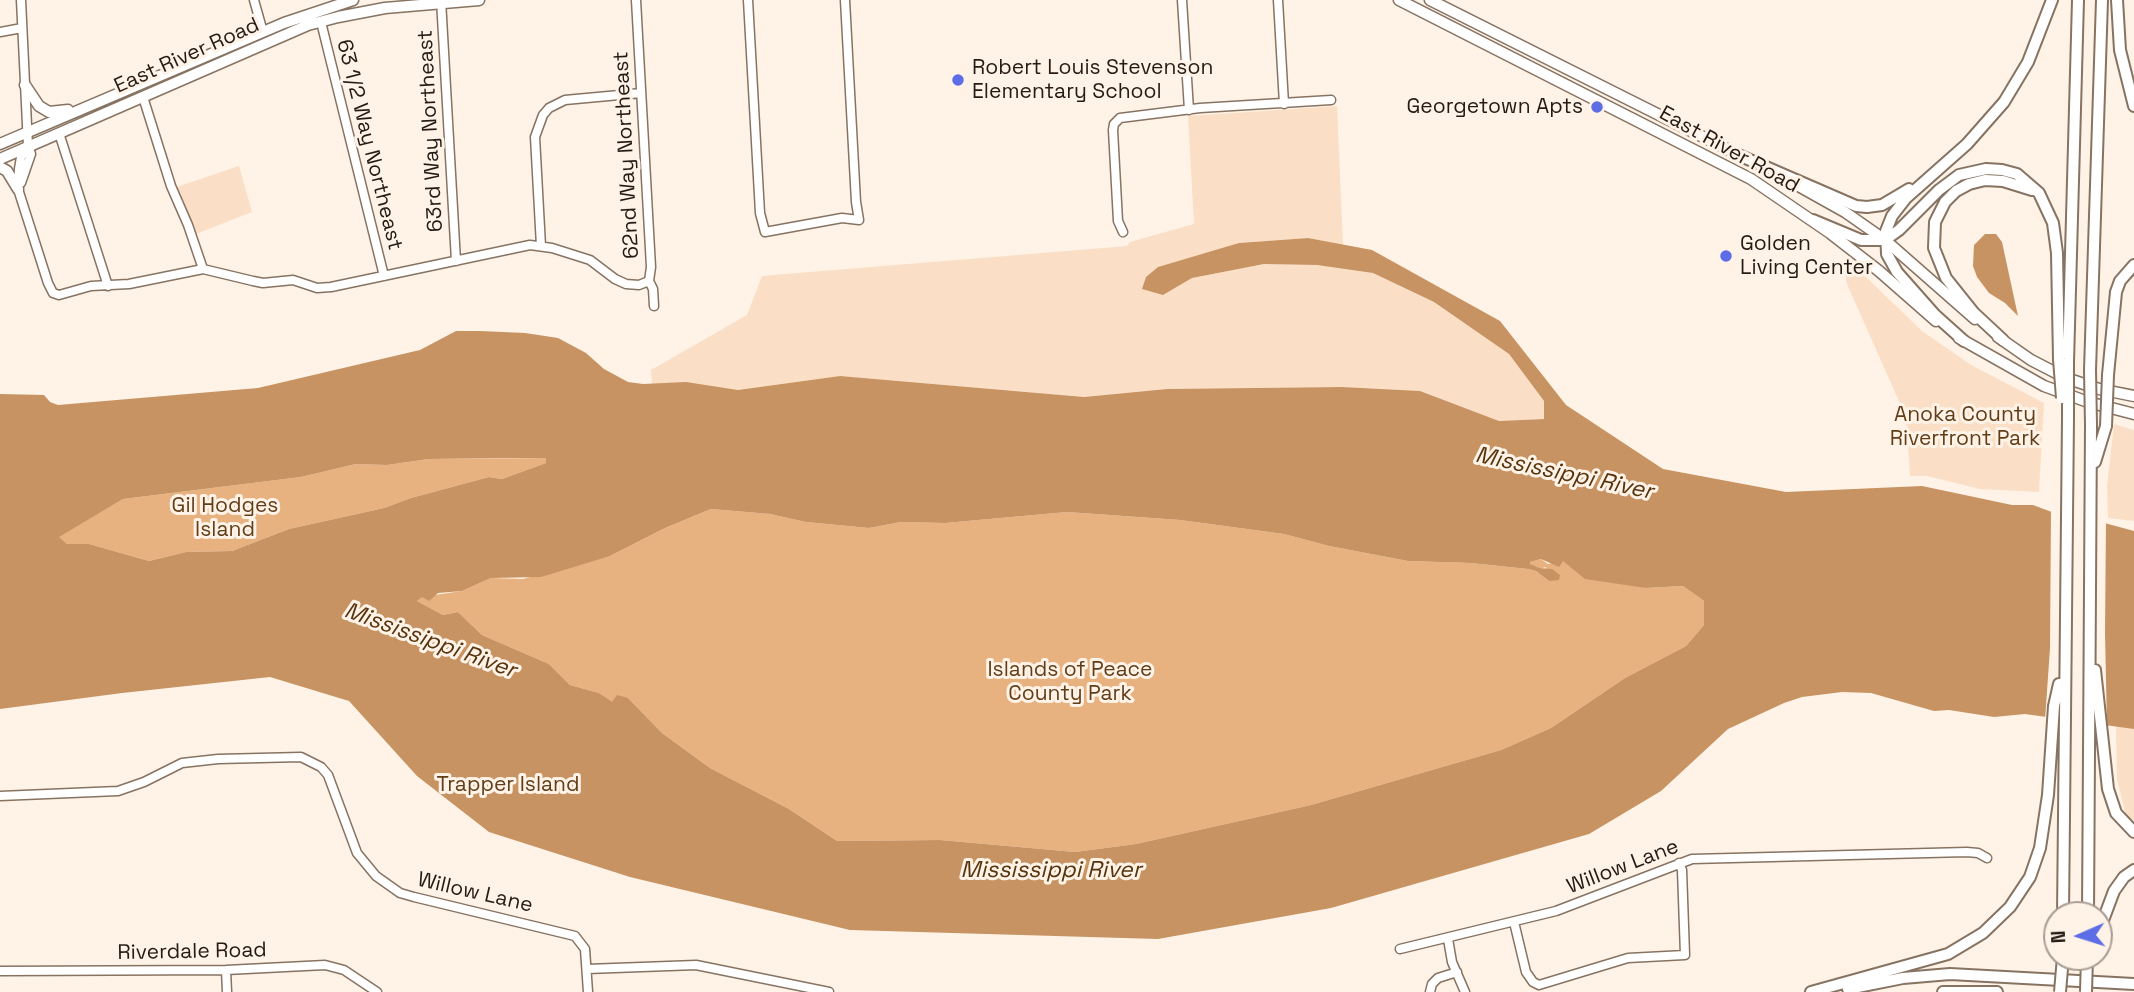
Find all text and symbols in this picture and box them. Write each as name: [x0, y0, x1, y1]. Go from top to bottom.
street label: East River Road: [110, 13, 264, 99]
street label: 63rd Way Northeast: [413, 29, 449, 233]
street label: 63 1/2 Way Northeast: [331, 37, 407, 253]
street label: 62nd Way Northeast: [609, 51, 645, 259]
place label: Robert Louis Stevenson Elementary School: [972, 55, 1213, 105]
marker: Robert Louis Stevenson Elementary School: [950, 72, 966, 88]
place label: Georgetown Apts: [1406, 94, 1583, 120]
marker: Georgetown Apts: [1589, 99, 1605, 115]
street label: East River Road: [1655, 101, 1803, 199]
place label: Golden Living Center: [1740, 231, 1873, 281]
marker: Golden Living Center: [1718, 248, 1734, 264]
park label: Anoka County Riverfront Park: [1890, 402, 2040, 452]
water label: Mississippi River: [1473, 442, 1655, 506]
park label: Gil Hodges Island: [172, 493, 278, 543]
water label: Mississippi River: [340, 597, 520, 685]
park label: Islands of Peace County Park: [987, 657, 1153, 707]
park label: Trapper Island: [437, 772, 579, 798]
street label: Willow Lane: [1564, 834, 1682, 900]
water label: Mississippi River: [961, 857, 1141, 885]
street label: Willow Lane: [415, 867, 535, 919]
north arrow: [2043, 901, 2113, 971]
text: N: [2046, 930, 2071, 944]
street label: Riverdale Road: [117, 938, 267, 966]

